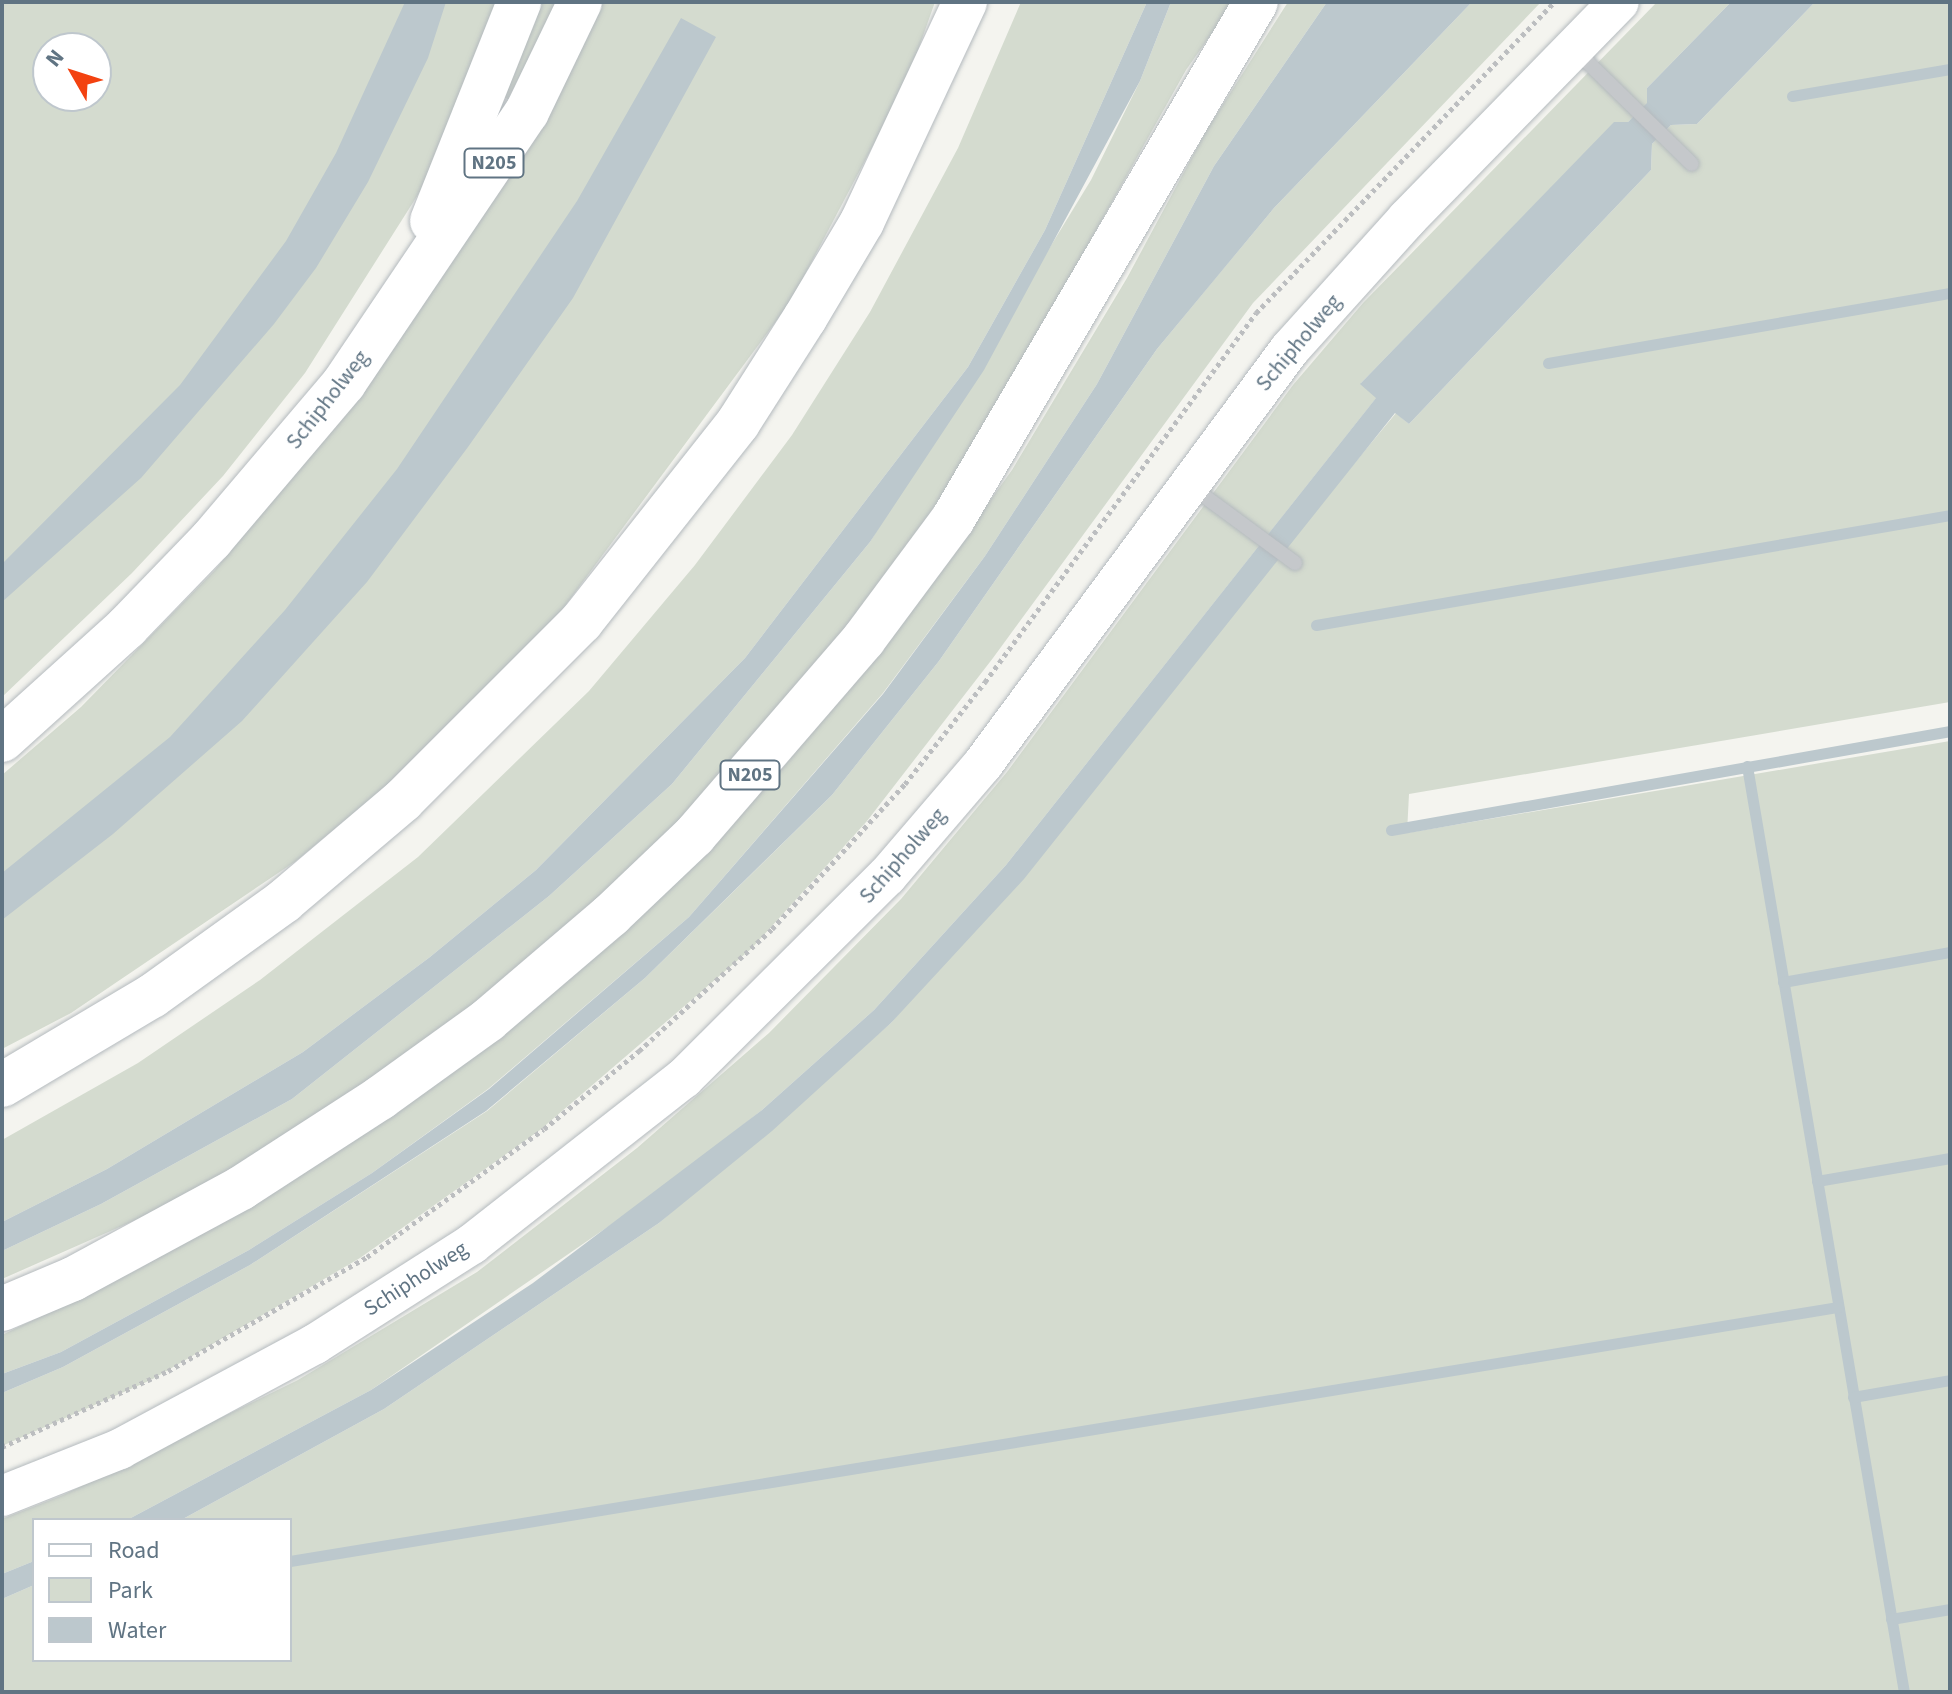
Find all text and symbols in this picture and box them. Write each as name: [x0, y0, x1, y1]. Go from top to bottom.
north arrow: [32, 32, 112, 112]
text: N: [38, 42, 72, 74]
road number: N205: [462, 147, 526, 179]
street label: Schipholweg: [1251, 289, 1347, 397]
street label: Schipholweg: [281, 345, 375, 455]
road number: N205: [718, 759, 782, 791]
street label: Schipholweg: [854, 803, 952, 909]
street label: Schipholweg: [359, 1236, 473, 1322]
legend: [32, 1518, 292, 1662]
text: Road: [108, 1533, 160, 1568]
text: Park: [108, 1573, 153, 1608]
text: Water: [108, 1613, 166, 1648]

